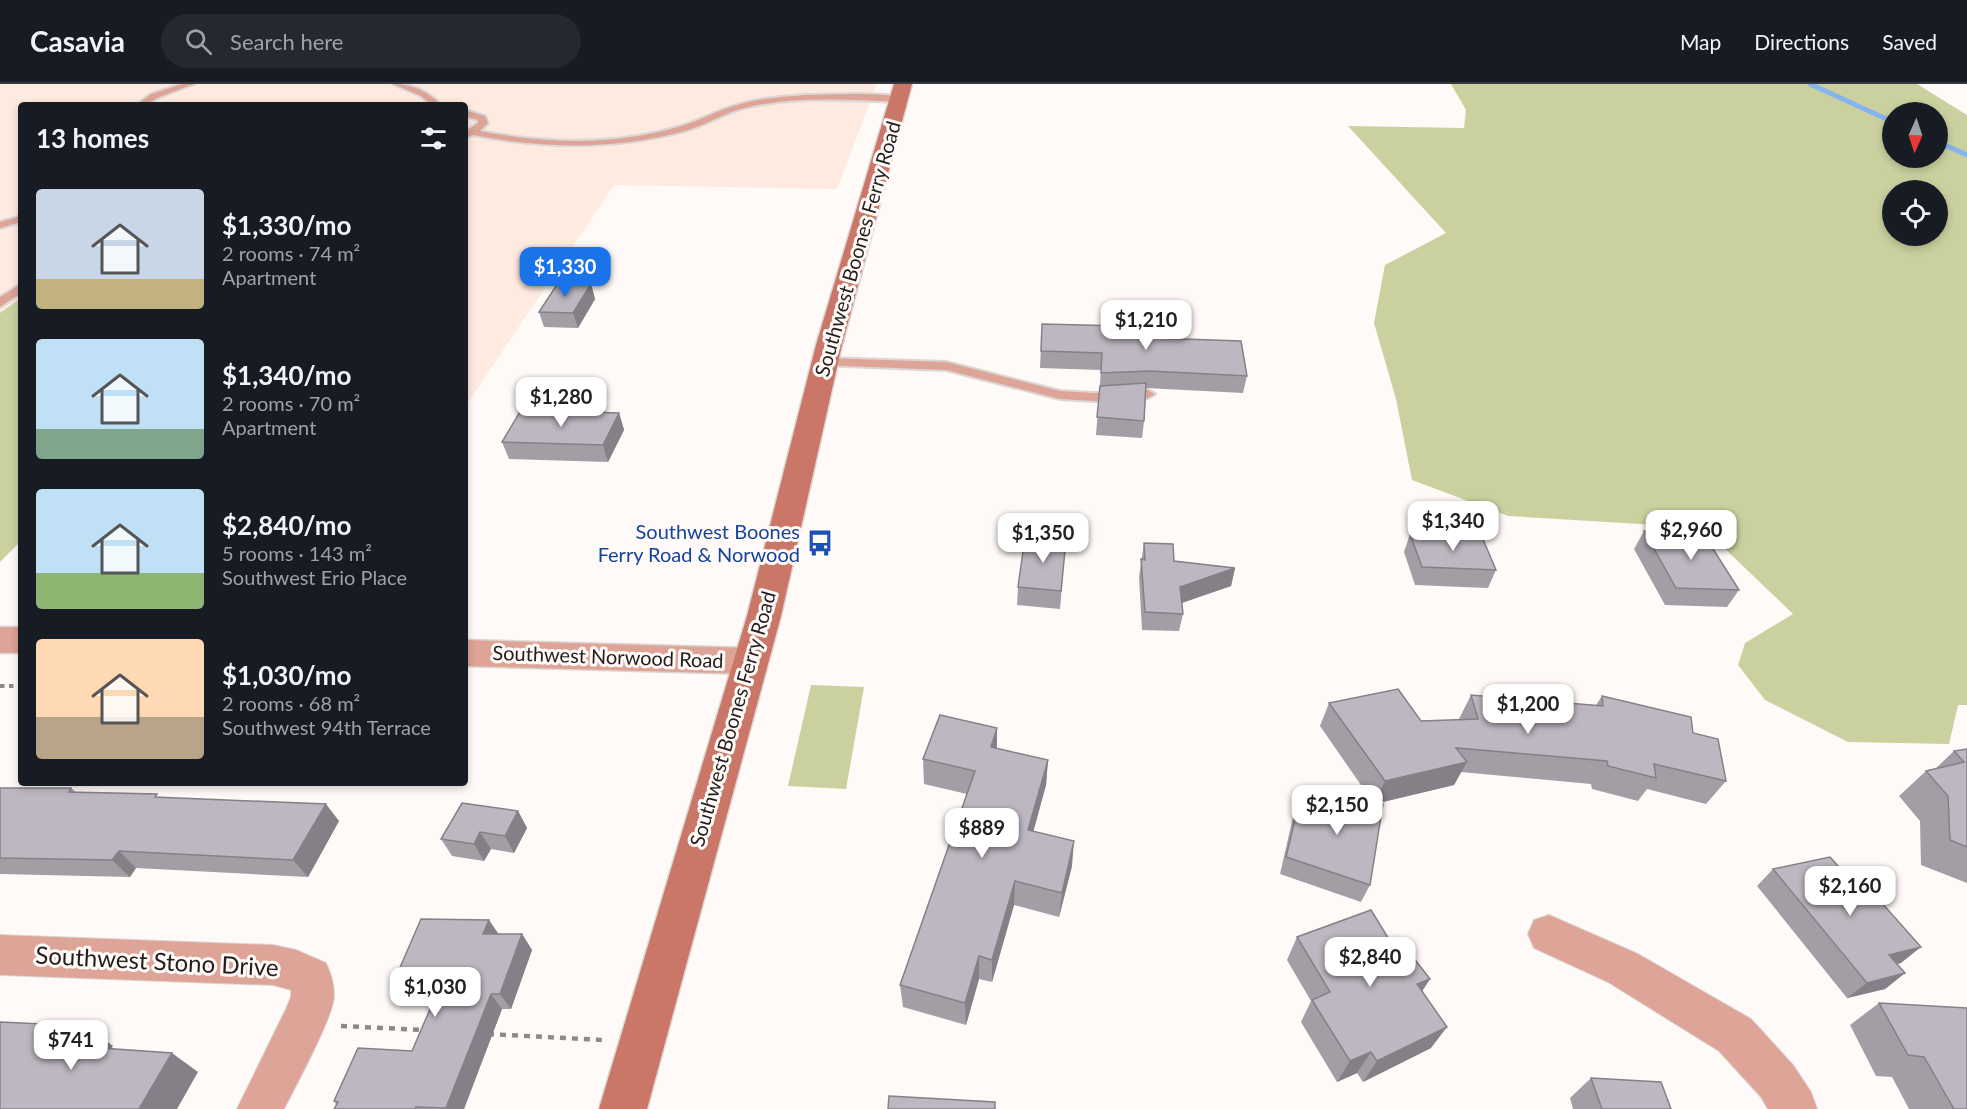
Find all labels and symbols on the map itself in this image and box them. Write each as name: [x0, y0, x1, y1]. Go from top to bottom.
north arrow: [1882, 102, 1948, 168]
street label: Southwest Boones Ferry Road: [809, 118, 905, 379]
pin: $1,330: [516, 247, 614, 298]
pin: $1,210: [1097, 300, 1195, 351]
pin: $1,280: [512, 377, 610, 428]
pin: $1,340: [1404, 501, 1502, 552]
pin: $2,960: [1642, 510, 1740, 561]
pin: $1,350: [994, 513, 1092, 564]
place label: Southwest Boones Ferry Road & Norwood: [598, 519, 800, 566]
bus stop icon: Southwest Boones Ferry Road & Norwood: [805, 528, 835, 558]
street label: Southwest Boones Ferry Road: [684, 588, 780, 849]
street label: Southwest Norwood Road: [492, 640, 724, 672]
pin: $1,200: [1479, 684, 1577, 735]
pin: $2,150: [1288, 785, 1386, 836]
pin: $889: [946, 808, 1018, 859]
pin: $2,160: [1801, 866, 1899, 917]
pin: $2,840: [1321, 937, 1419, 988]
street label: Southwest Stono Drive: [35, 940, 279, 981]
pin: $1,030: [386, 967, 484, 1018]
pin: $741: [35, 1020, 107, 1071]

